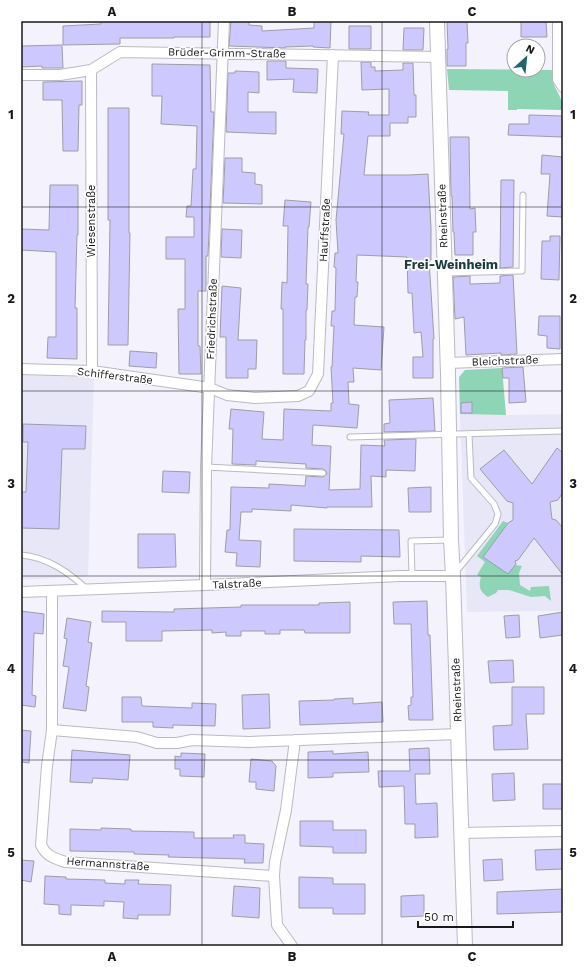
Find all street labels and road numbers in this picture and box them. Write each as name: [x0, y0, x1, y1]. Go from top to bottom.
street label: Brüder-Grimm-Straße: [168, 45, 286, 61]
street label: Rheinstraße: [435, 184, 451, 248]
street label: Wiesenstraße: [85, 185, 98, 257]
street label: Hauffstraße: [317, 198, 333, 262]
street label: Friedrichstraße: [204, 278, 220, 360]
street label: Bleichstraße: [471, 353, 539, 369]
street label: Schifferstraße: [76, 365, 154, 387]
street label: Talstraße: [212, 576, 262, 592]
street label: Rheinstraße: [449, 658, 465, 722]
street label: Hermannstraße: [66, 855, 150, 873]

